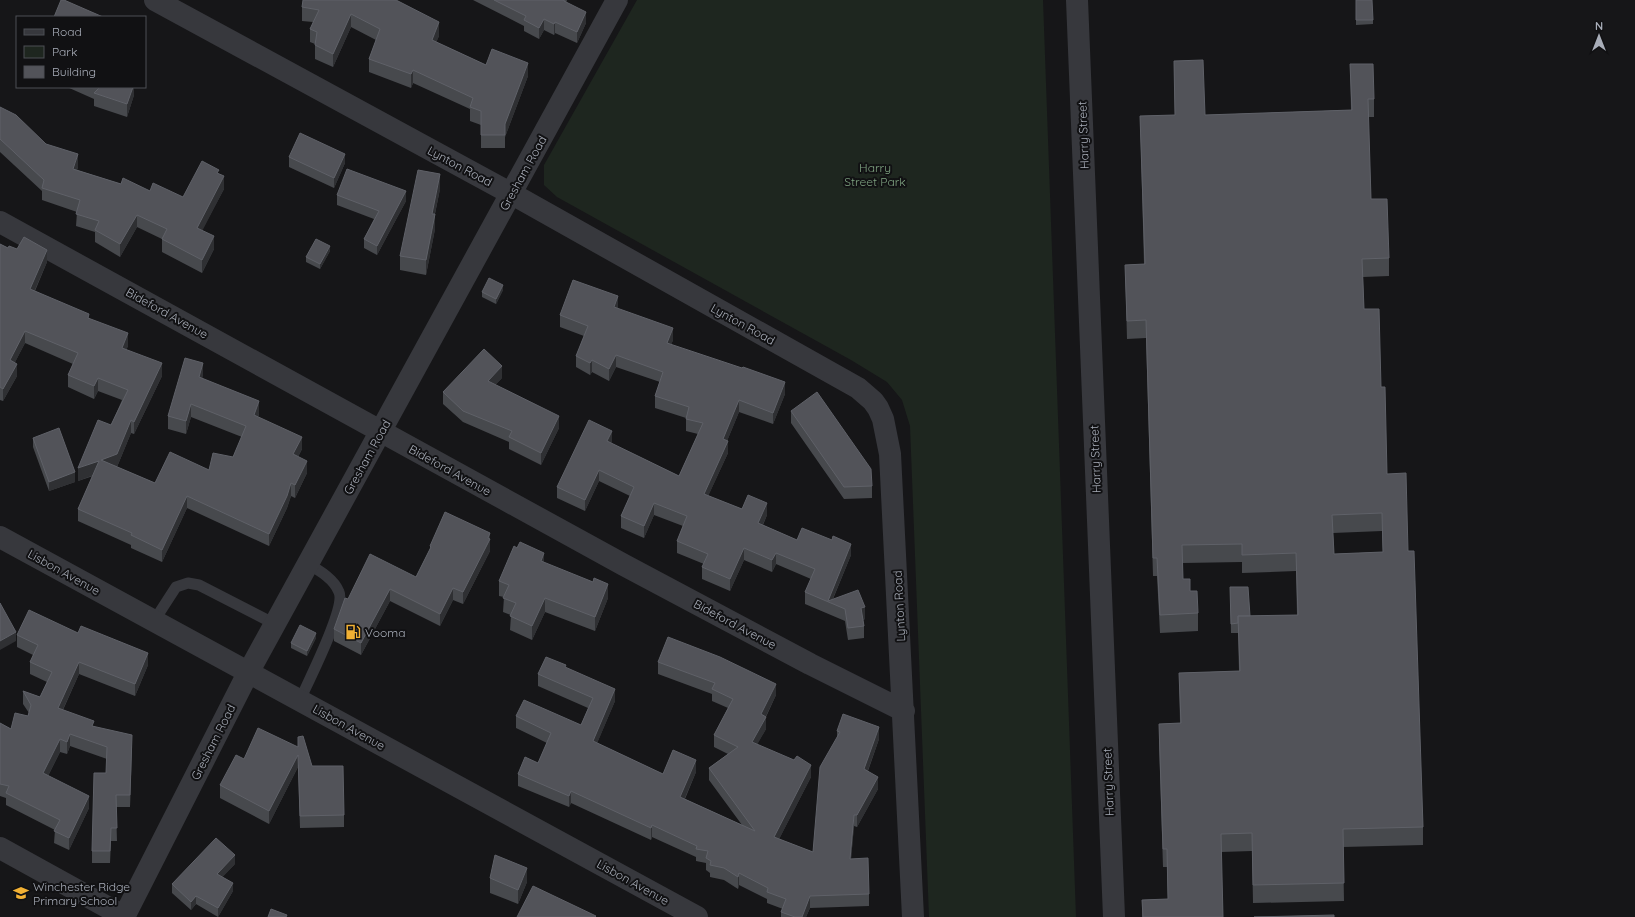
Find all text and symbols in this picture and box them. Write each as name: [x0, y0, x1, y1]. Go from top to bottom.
legend: [16, 16, 146, 88]
north arrow: [1579, 16, 1619, 56]
text: N: [1595, 19, 1603, 33]
text: Road: [52, 24, 82, 39]
text: Park: [52, 44, 77, 59]
text: Building: [52, 64, 96, 79]
street label: Harry Street: [1074, 101, 1092, 169]
street label: Gresham Road: [496, 133, 550, 213]
street label: Lynton Road: [425, 143, 495, 189]
park label: Harry Street Park: [844, 160, 906, 189]
street label: Bideford Avenue: [123, 284, 211, 342]
street label: Lynton Road: [708, 300, 778, 348]
street label: Gresham Road: [340, 417, 394, 497]
street label: Harry Street: [1086, 425, 1104, 493]
street label: Bideford Avenue: [406, 441, 494, 499]
street label: Lisbon Avenue: [25, 546, 103, 598]
street label: Lynton Road: [890, 570, 908, 642]
street label: Bideford Avenue: [691, 596, 779, 652]
fuel station icon: Vooma: [344, 623, 362, 641]
place label: Vooma: [365, 625, 405, 640]
street label: Lisbon Avenue: [310, 701, 388, 753]
street label: Gresham Road: [187, 702, 239, 782]
street label: Harry Street: [1099, 748, 1117, 816]
street label: Lisbon Avenue: [594, 856, 672, 908]
place label: Winchester Ridge Primary School: [33, 879, 130, 908]
school or university icon: Winchester Ridge Primary School: [12, 884, 30, 902]

